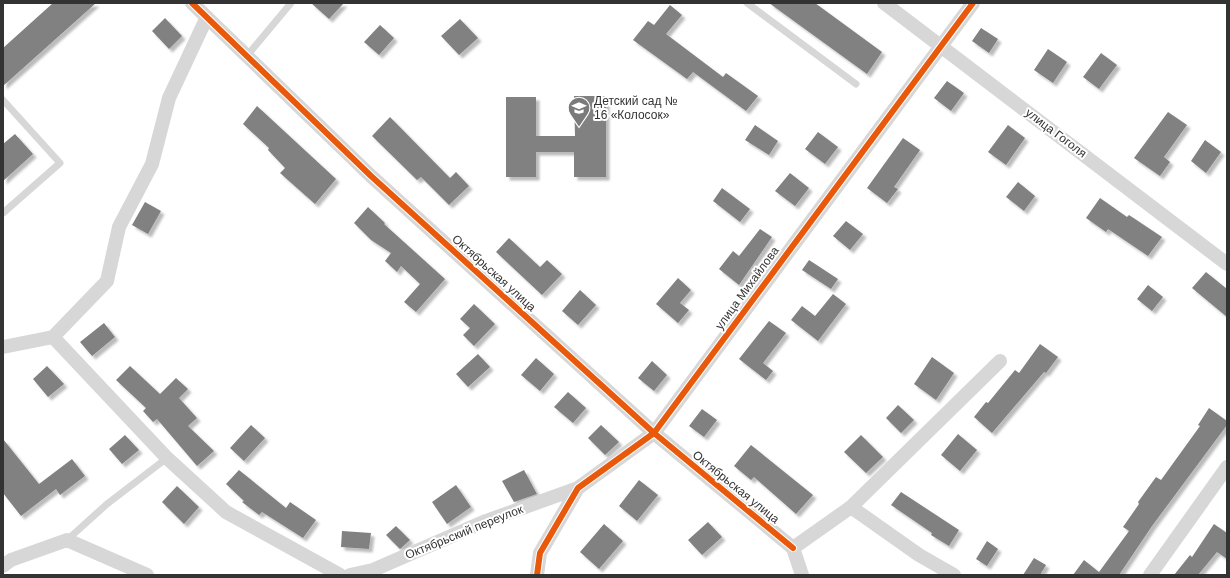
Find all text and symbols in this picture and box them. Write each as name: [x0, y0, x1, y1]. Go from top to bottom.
place label: Детский сад № 16 «Колосок»: [594, 94, 678, 122]
school or university icon: Детский сад № 16 «Колосок»: [566, 95, 592, 128]
street label: улица Гоголя: [1023, 106, 1089, 160]
street label: Октябрьская улица: [449, 232, 539, 314]
street label: улица Михайлова: [712, 244, 782, 332]
street label: Октябрьская улица: [690, 448, 782, 526]
street label: Октябрьский переулок: [403, 502, 526, 562]

